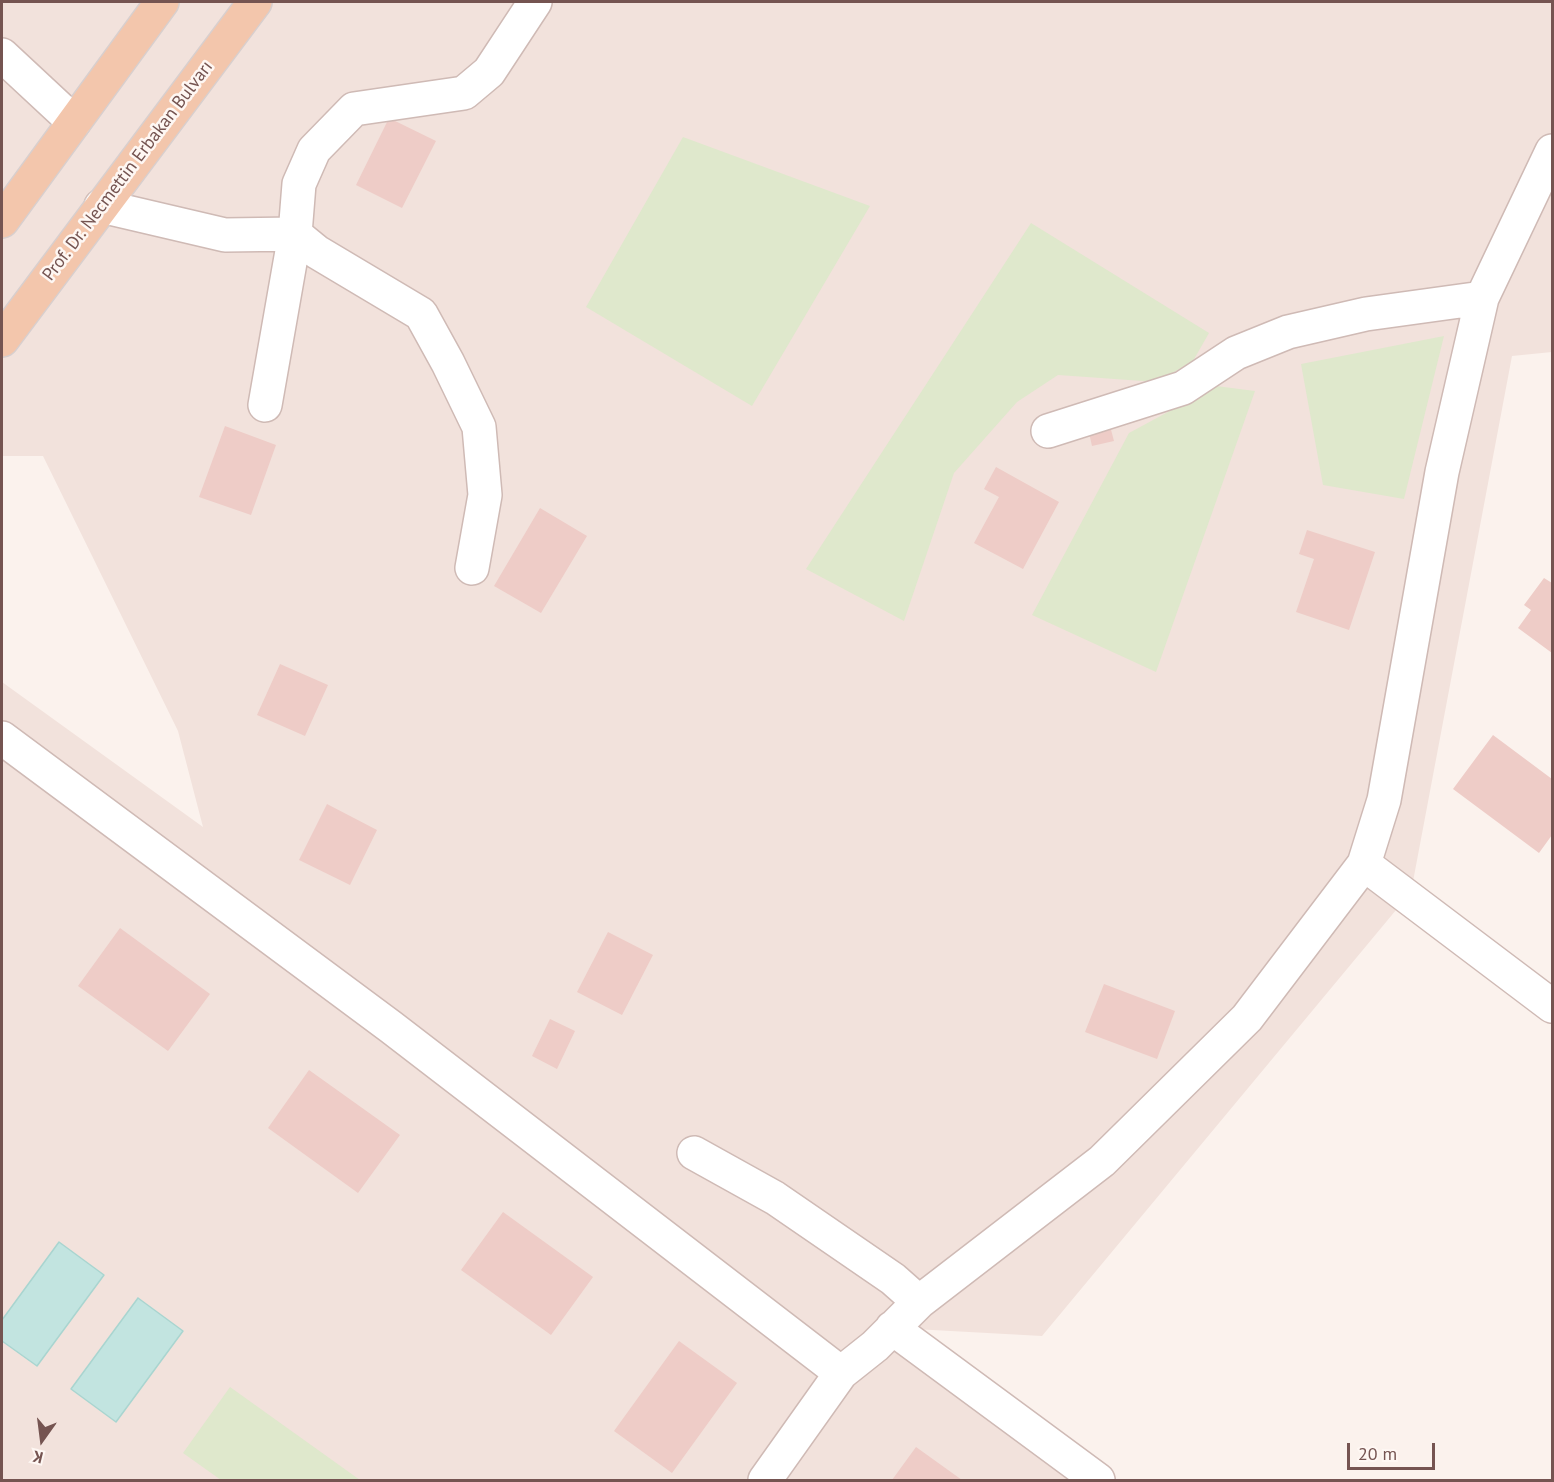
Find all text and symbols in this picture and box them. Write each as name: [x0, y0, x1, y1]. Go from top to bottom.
street label: Prof. Dr. Necmettin Erbakan Bulvarı: [38, 57, 218, 285]
north arrow: [12, 1410, 72, 1470]
scale bar: [1350, 1431, 1438, 1469]
text: 20 m: [1358, 1442, 1397, 1465]
text: K: [30, 1447, 45, 1468]

